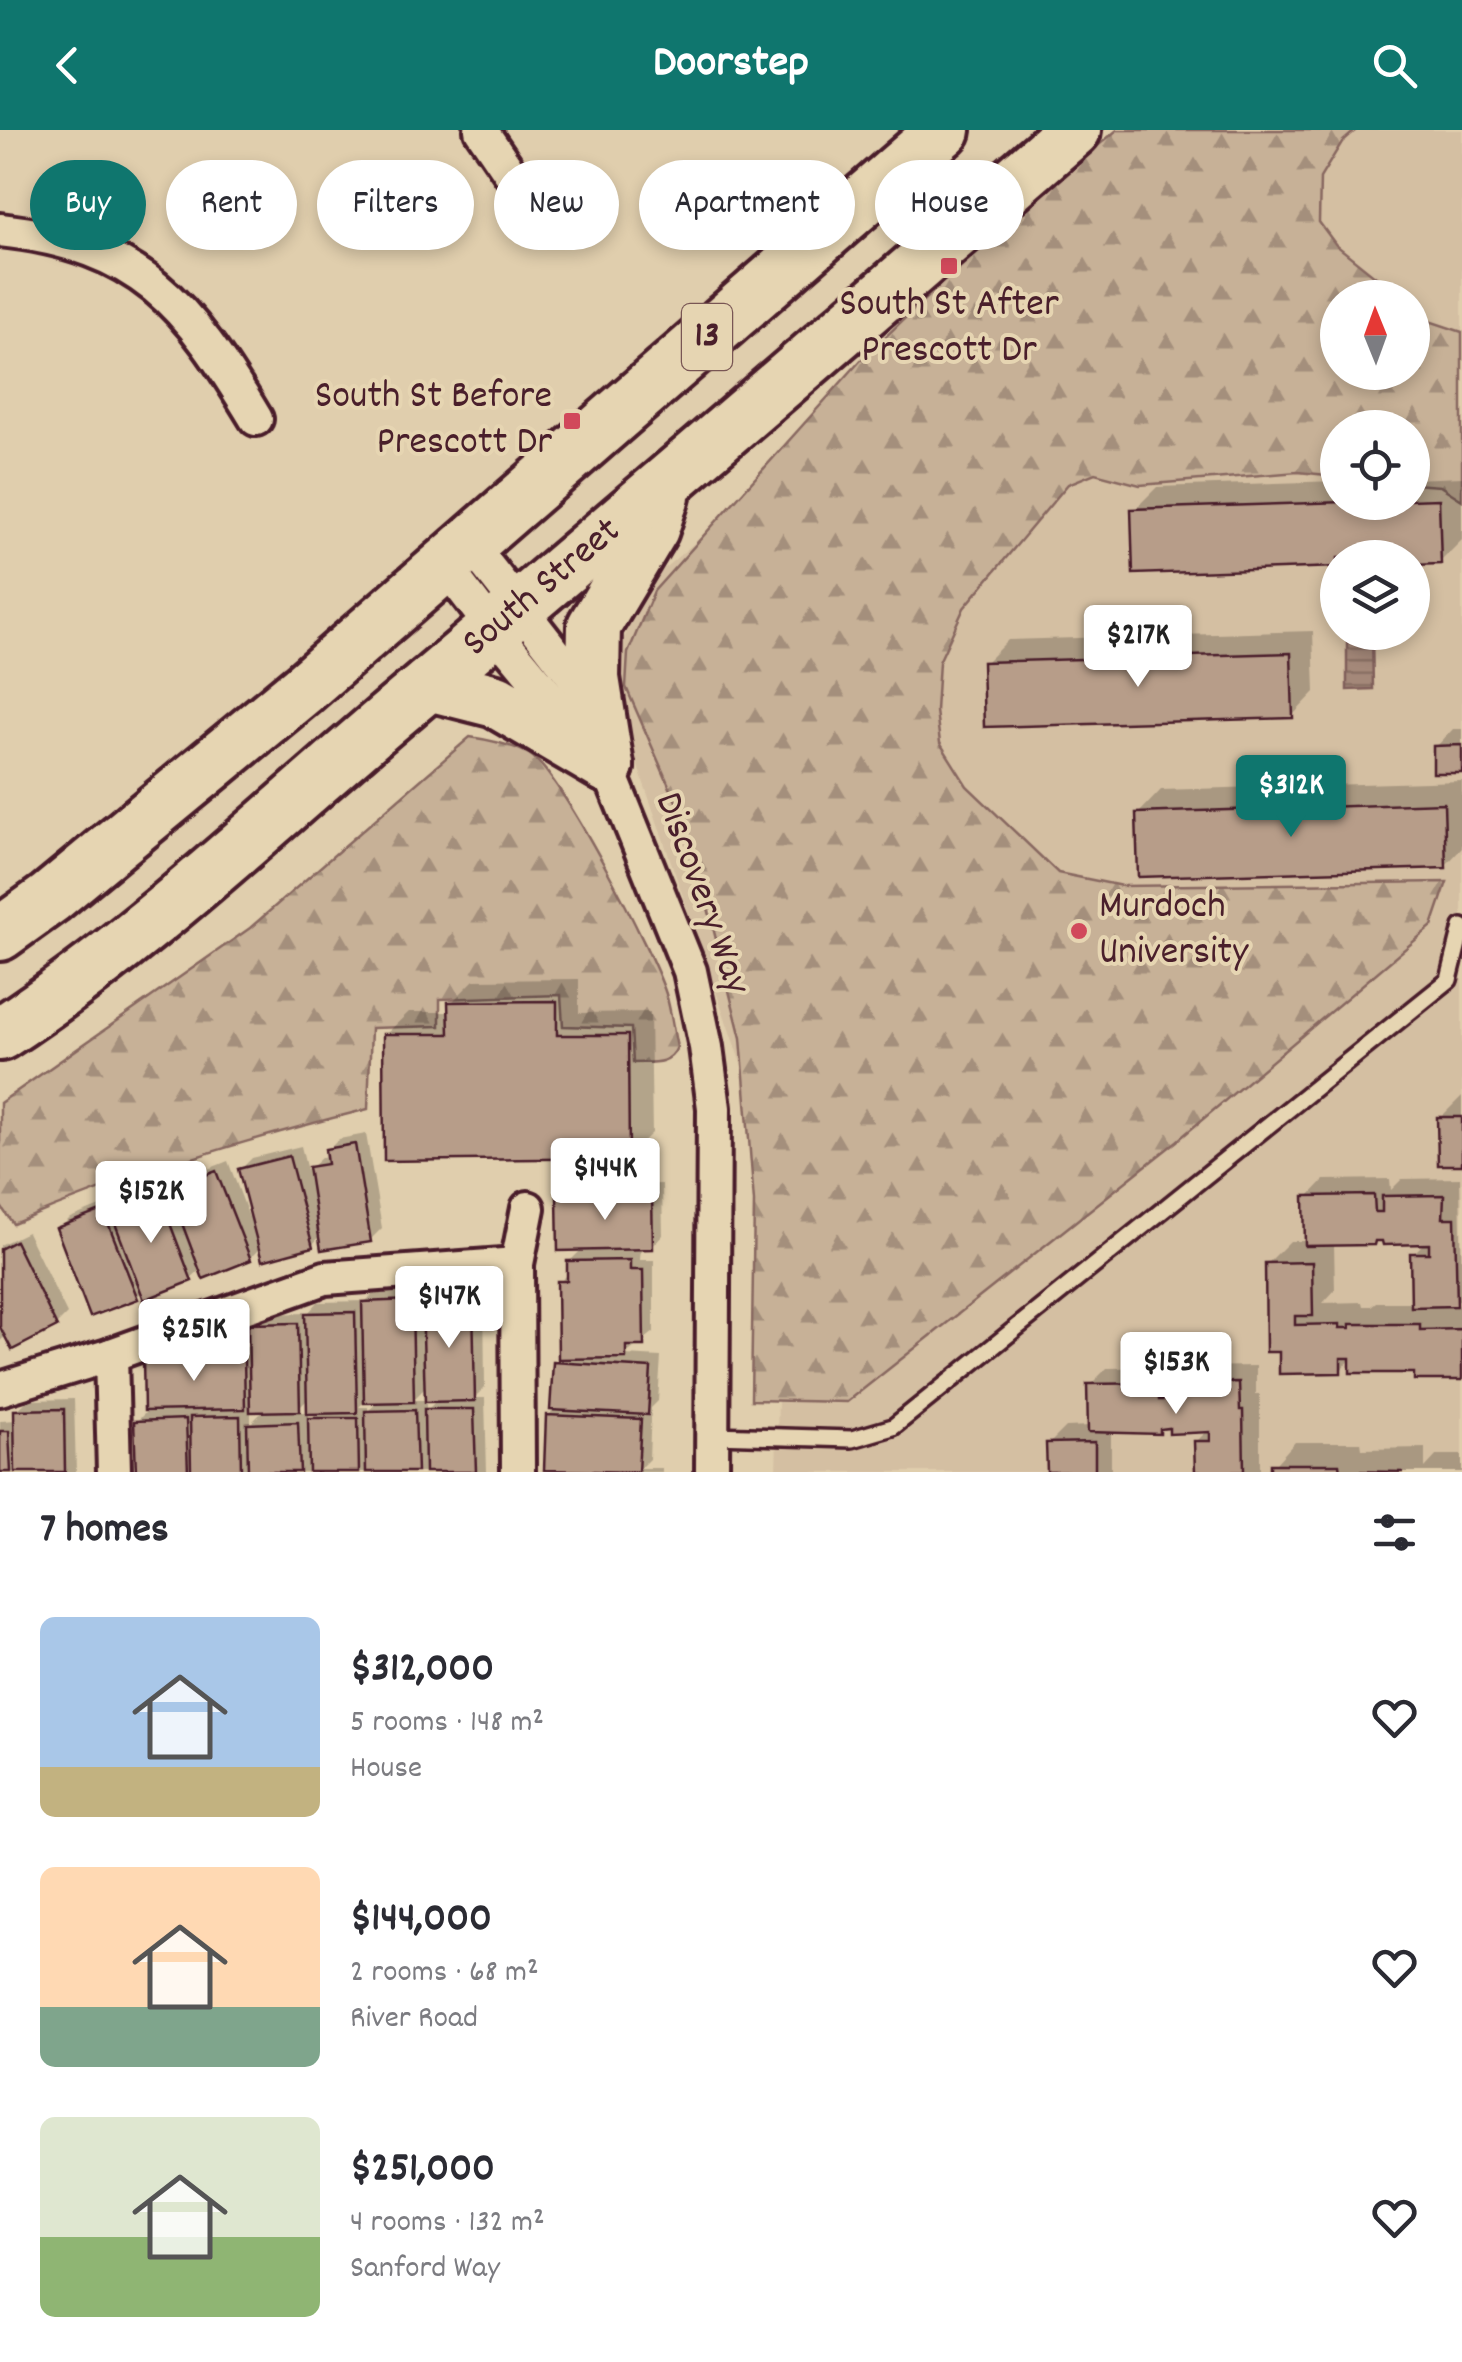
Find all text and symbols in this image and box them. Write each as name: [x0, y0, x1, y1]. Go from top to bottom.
text: Doorstep: [653, 33, 809, 97]
icon: back: [40, 38, 95, 93]
icon: search: [1367, 38, 1422, 93]
chip: Buy: [30, 160, 146, 250]
chip: Rent: [166, 160, 297, 250]
chip: Filters: [317, 160, 474, 250]
chip: New: [494, 160, 619, 250]
chip: Apartment: [639, 160, 855, 250]
chip: House: [875, 160, 1024, 250]
marker: South St After Prescott Dr: [938, 255, 960, 277]
place label: South St After Prescott Dr: [839, 278, 1059, 381]
north arrow: [1320, 280, 1430, 390]
map controls: [1320, 280, 1430, 650]
road number: 13: [682, 304, 732, 370]
place label: South St Before Prescott Dr: [315, 370, 552, 473]
marker: South St Before Prescott Dr: [561, 410, 583, 432]
button: locate: [1320, 410, 1430, 520]
street label: South Street: [451, 505, 635, 673]
button: layers: [1320, 540, 1430, 650]
pin: $217K: [1068, 605, 1208, 690]
text: $217K: [1106, 614, 1170, 660]
pin: $312K: [1221, 755, 1361, 840]
text: $312K: [1258, 764, 1324, 810]
street label: Discovery Way: [637, 785, 763, 1004]
place label: Murdoch University: [1099, 880, 1249, 983]
marker: Murdoch University: [1068, 920, 1090, 942]
pin: $144K: [535, 1138, 675, 1223]
text: $144K: [573, 1147, 637, 1193]
pin: $152K: [81, 1161, 221, 1246]
text: $152K: [118, 1170, 184, 1216]
pin: $147K: [379, 1266, 519, 1351]
text: $147K: [417, 1275, 481, 1321]
pin: $251K: [124, 1299, 264, 1384]
text: $251K: [161, 1308, 227, 1354]
pin: $153K: [1106, 1332, 1246, 1417]
text: $153K: [1142, 1341, 1210, 1387]
text: 7 homes: [40, 1502, 169, 1562]
icon: filters: [1367, 1505, 1422, 1560]
text: $312,000: [350, 1641, 494, 1701]
icon: home: [120, 1657, 240, 1777]
icon: heart: [1367, 1690, 1422, 1745]
text: 5 rooms · 148 m²: [350, 1701, 544, 1747]
text: House: [350, 1747, 422, 1793]
text: $144,000: [350, 1891, 492, 1951]
icon: home: [120, 1907, 240, 2027]
icon: heart: [1367, 1940, 1422, 1995]
text: 2 rooms · 68 m²: [350, 1951, 539, 1997]
text: River Road: [350, 1997, 478, 2043]
text: $251,000: [350, 2141, 495, 2201]
icon: home: [120, 2157, 240, 2277]
icon: heart: [1367, 2190, 1422, 2245]
text: 4 rooms · 132 m²: [350, 2201, 545, 2247]
text: Sanford Way: [350, 2247, 500, 2293]

